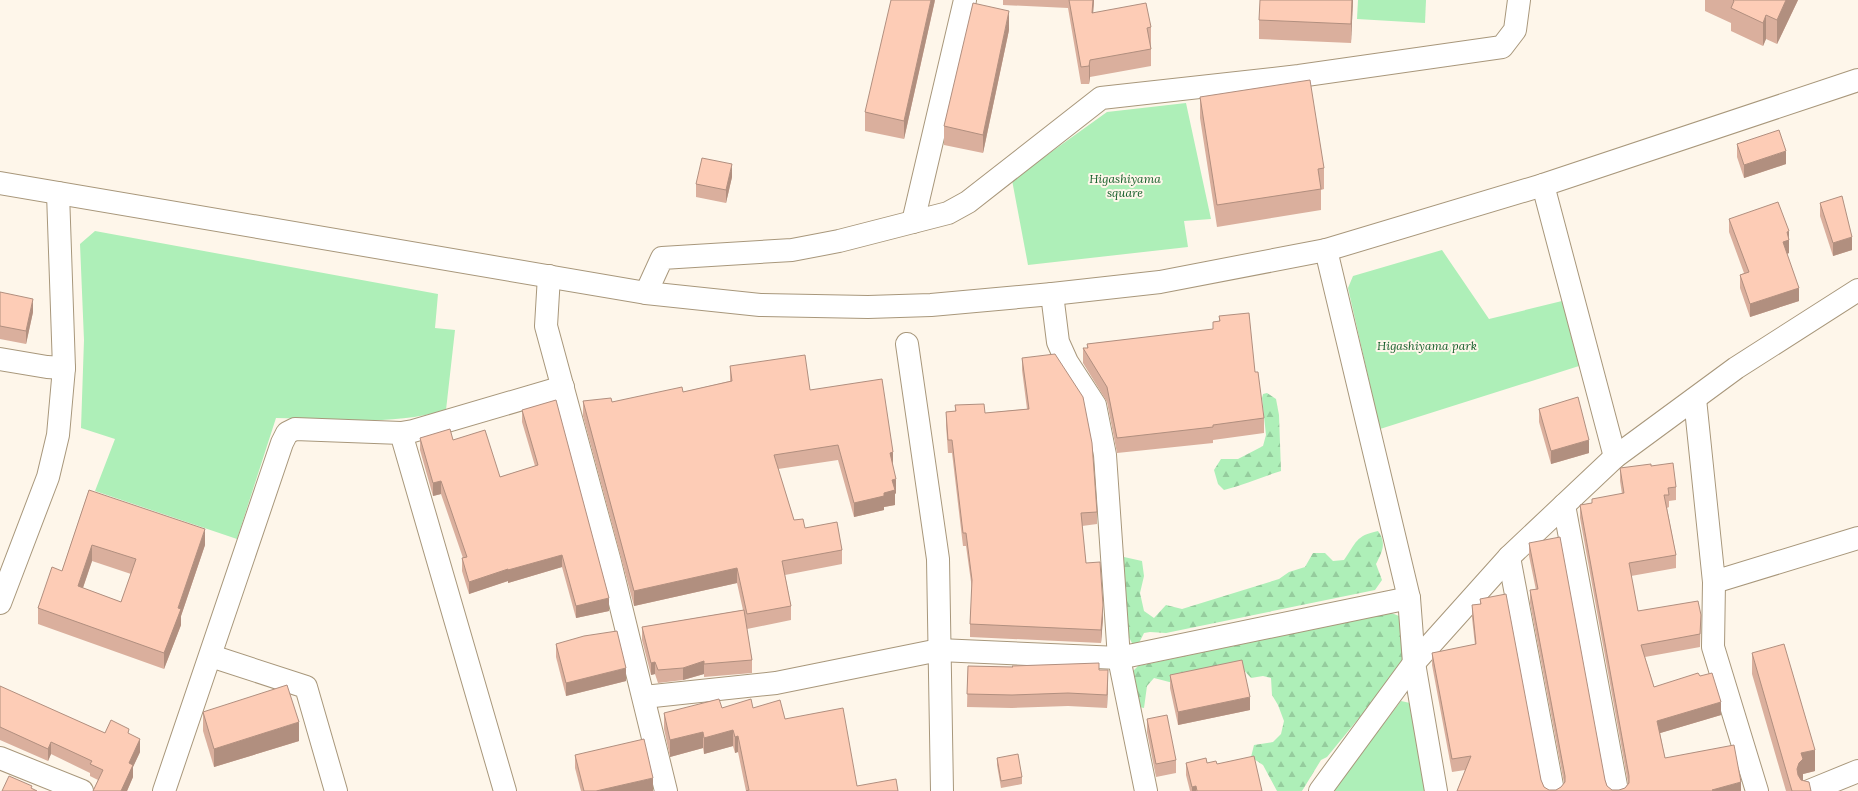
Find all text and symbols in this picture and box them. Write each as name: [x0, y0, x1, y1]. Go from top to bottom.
park label: Higashiyama square: [1089, 171, 1161, 200]
park label: Higashiyama park: [1377, 338, 1477, 353]

